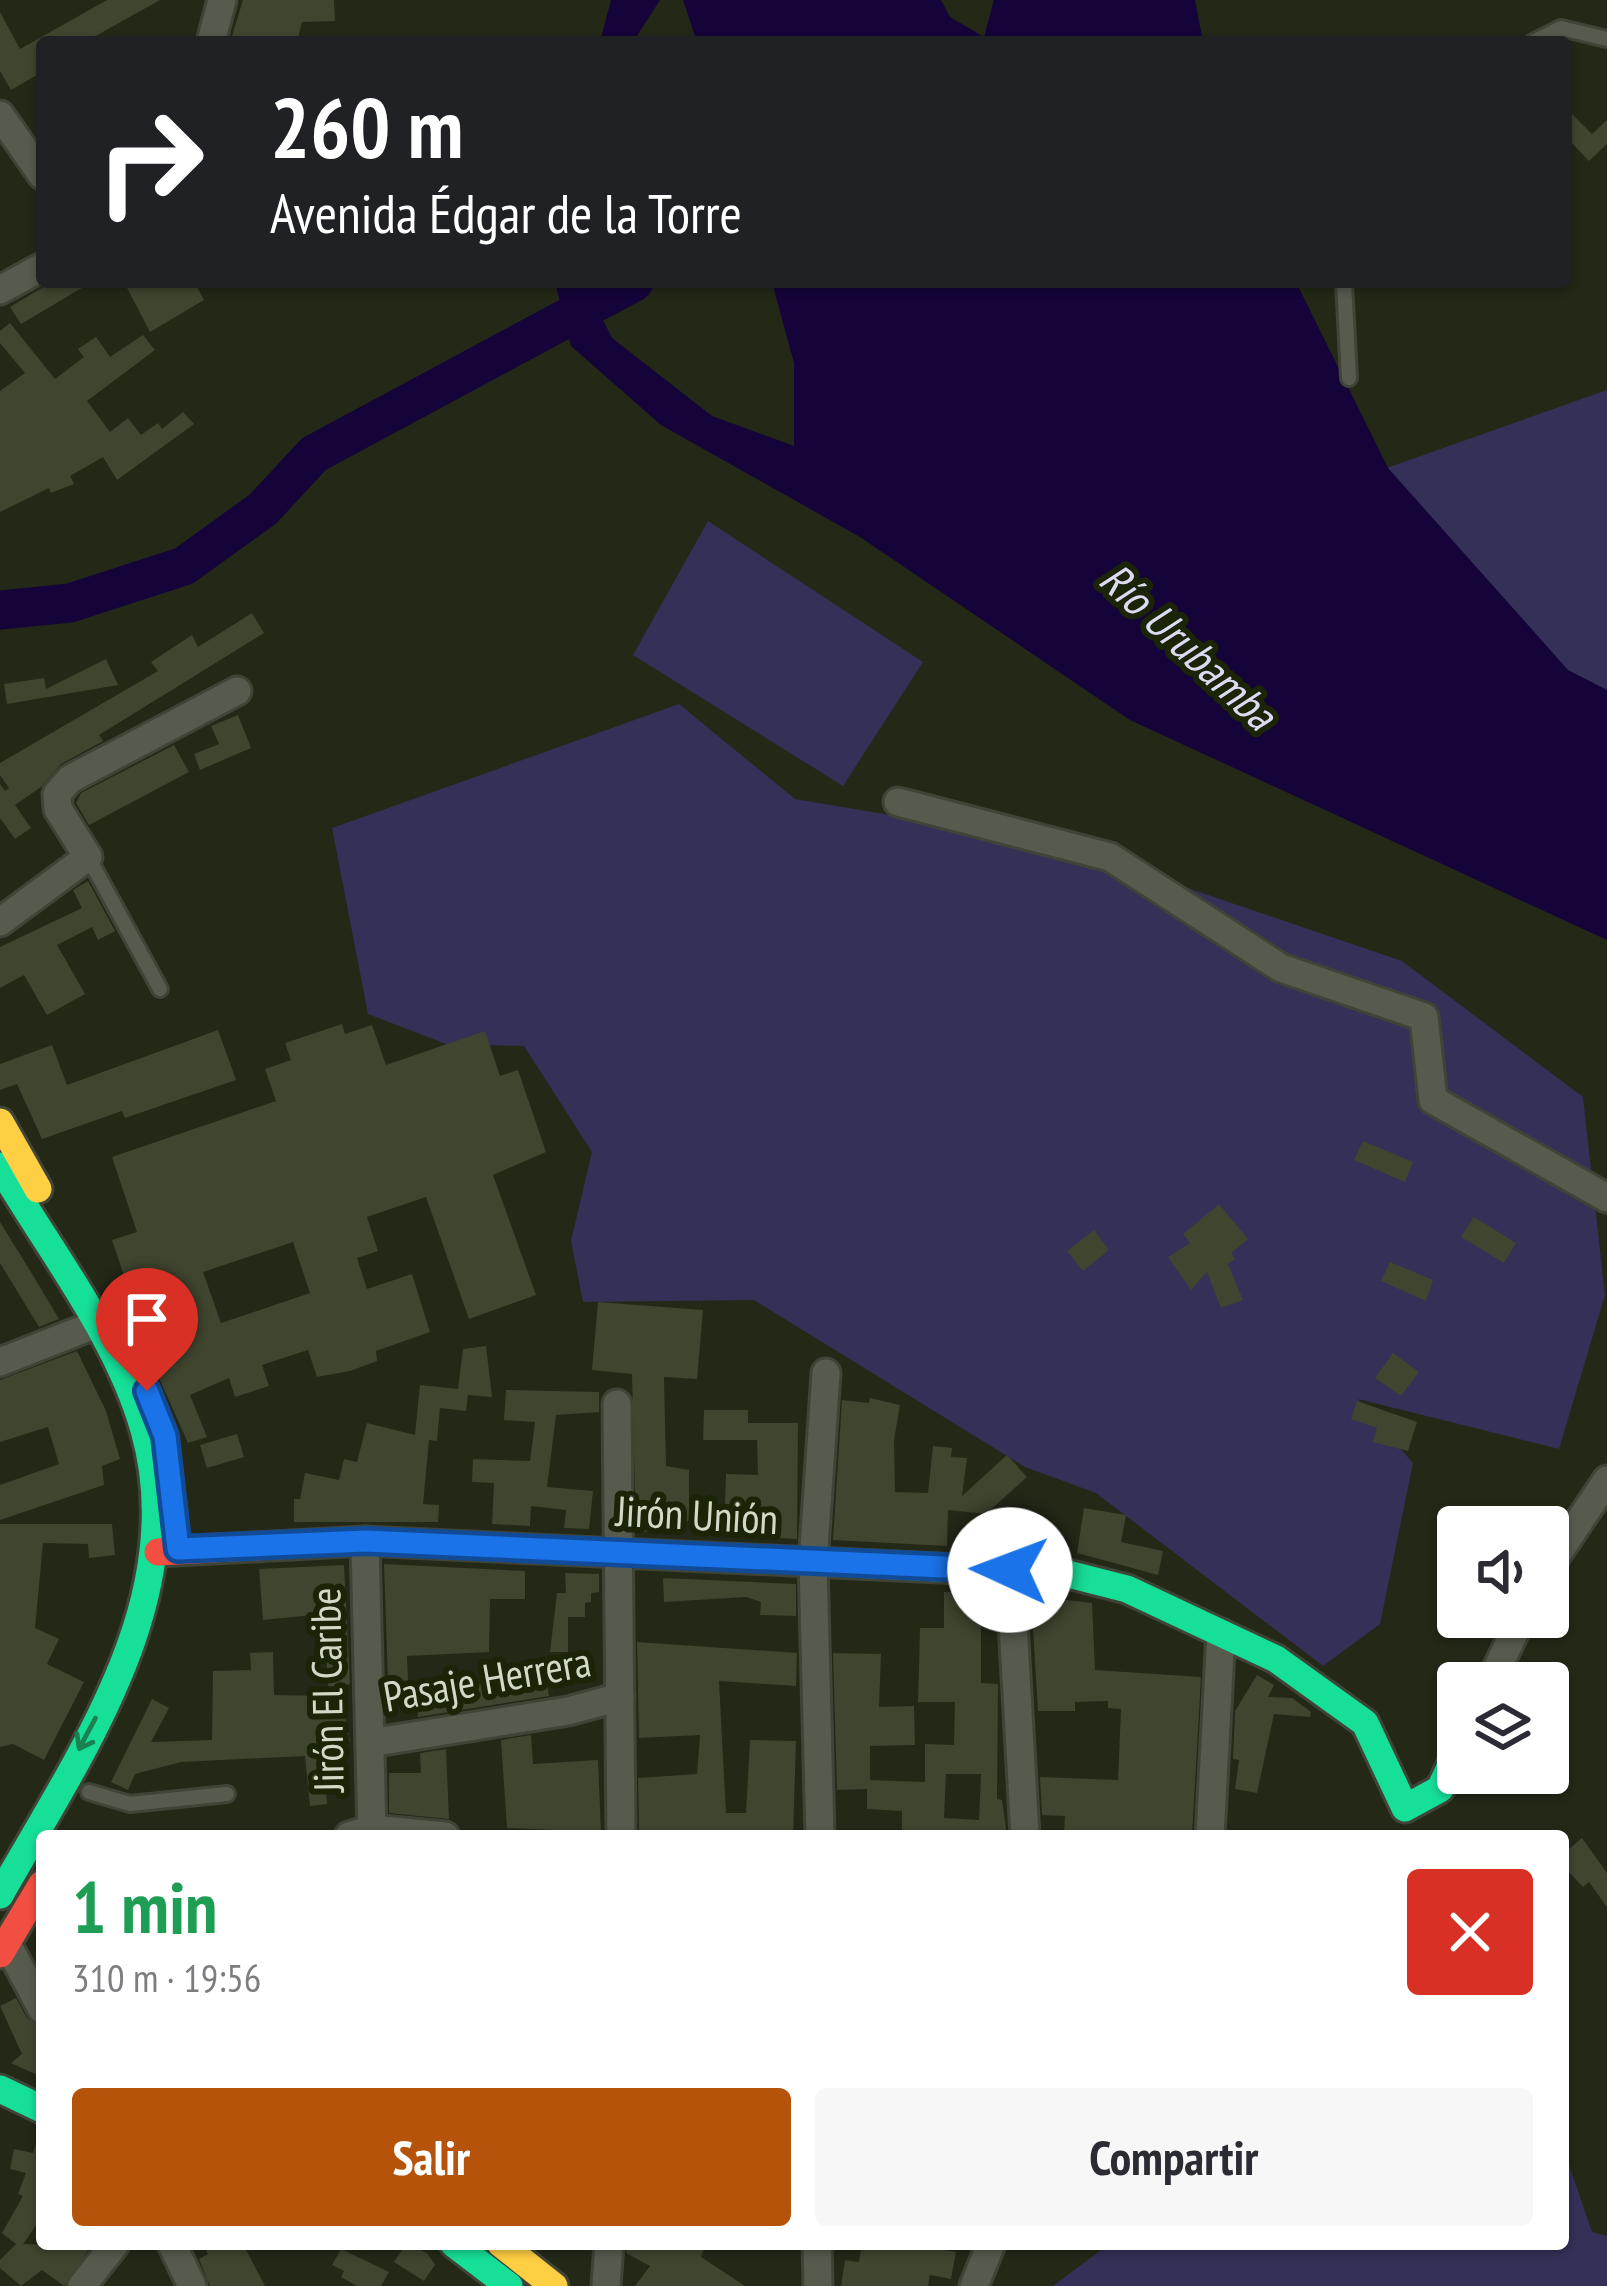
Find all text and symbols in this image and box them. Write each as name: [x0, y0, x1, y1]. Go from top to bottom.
text: 260 m: [270, 72, 463, 181]
icon: right: [72, 84, 228, 240]
text: Avenida Édgar de la Torre: [270, 178, 742, 248]
water label: Río Urubamba: [1088, 549, 1290, 743]
pin: [96, 1268, 198, 1391]
icon: arrive: [114, 1286, 180, 1352]
street label: Jirón Unión: [613, 1483, 779, 1546]
map controls: [1437, 1506, 1569, 1794]
button: sound: [1437, 1506, 1569, 1638]
position arrow: [947, 1507, 1073, 1633]
street label: Jirón El Caribe: [297, 1587, 356, 1795]
street label: Pasaje Herrera: [379, 1633, 595, 1724]
button: layers: [1437, 1662, 1569, 1794]
one-way arrow: [75, 1716, 98, 1751]
text: 1 min: [72, 1860, 217, 1953]
button: close: [1407, 1869, 1533, 1995]
text: 310 m · 19:56: [72, 1952, 261, 2003]
button: Salir: [72, 2088, 791, 2226]
button: Compartir: [815, 2088, 1533, 2226]

